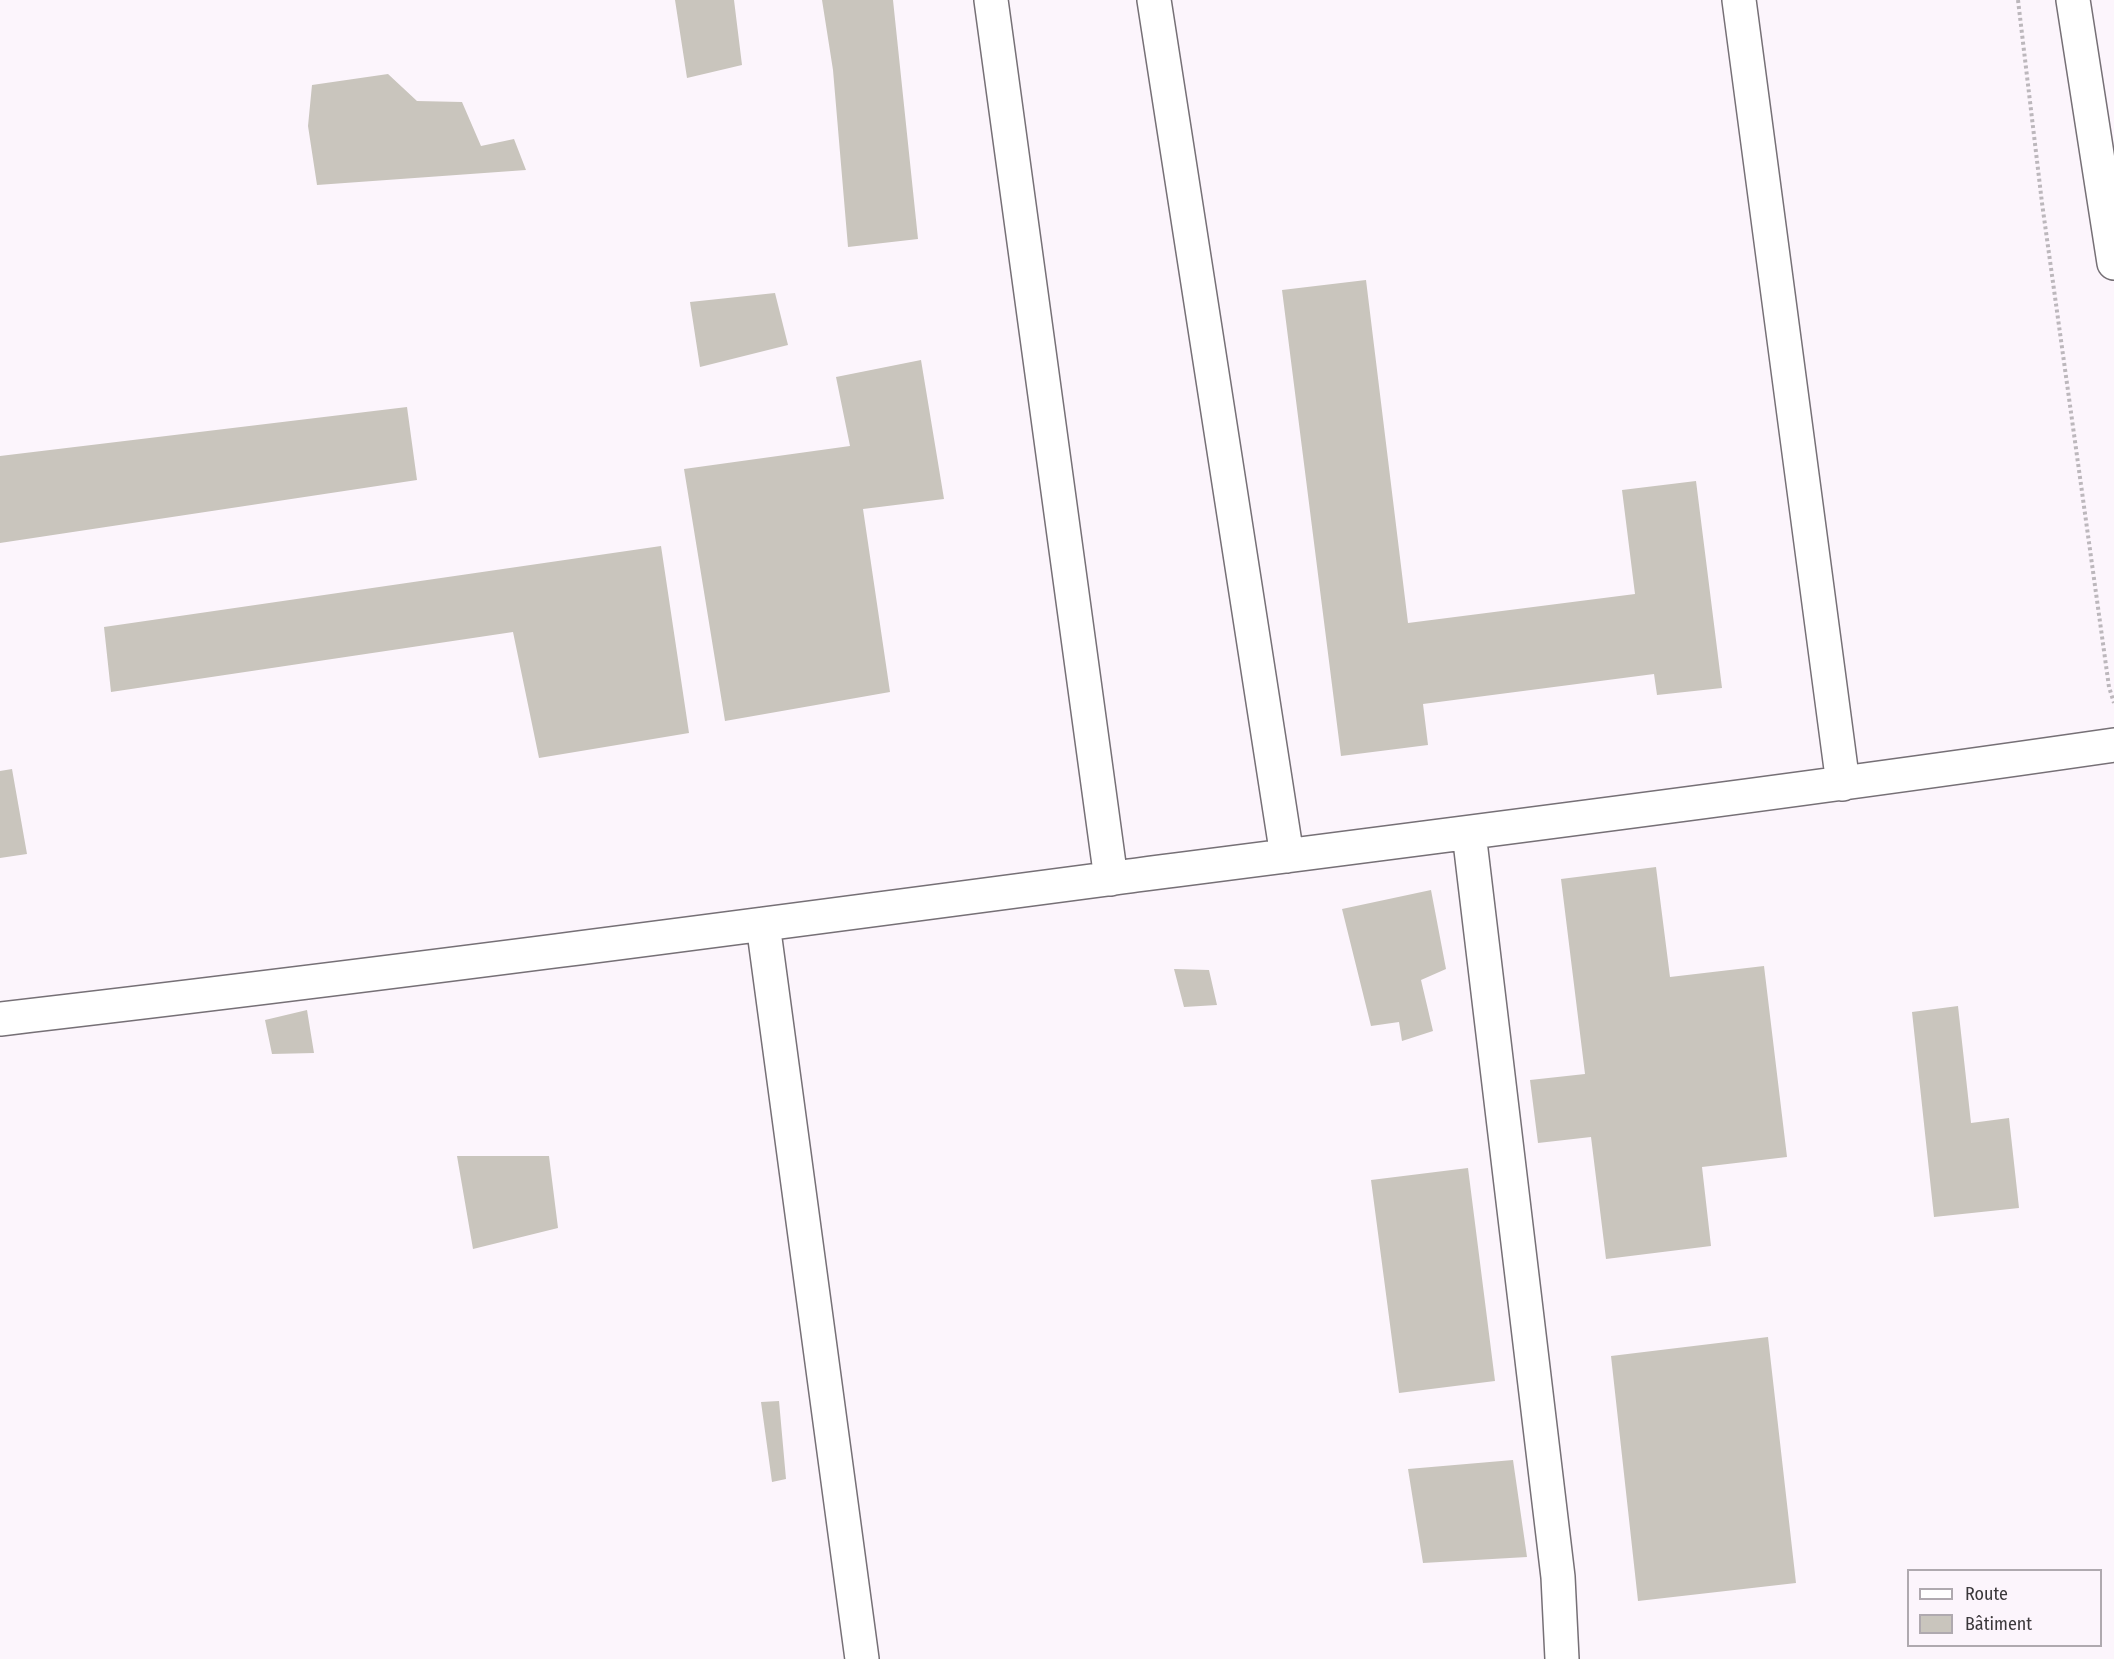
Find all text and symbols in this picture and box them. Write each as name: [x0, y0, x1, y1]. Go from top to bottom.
legend: [1907, 1569, 2102, 1647]
text: Route: [1965, 1583, 2008, 1605]
text: Bâtiment: [1965, 1613, 2032, 1635]

